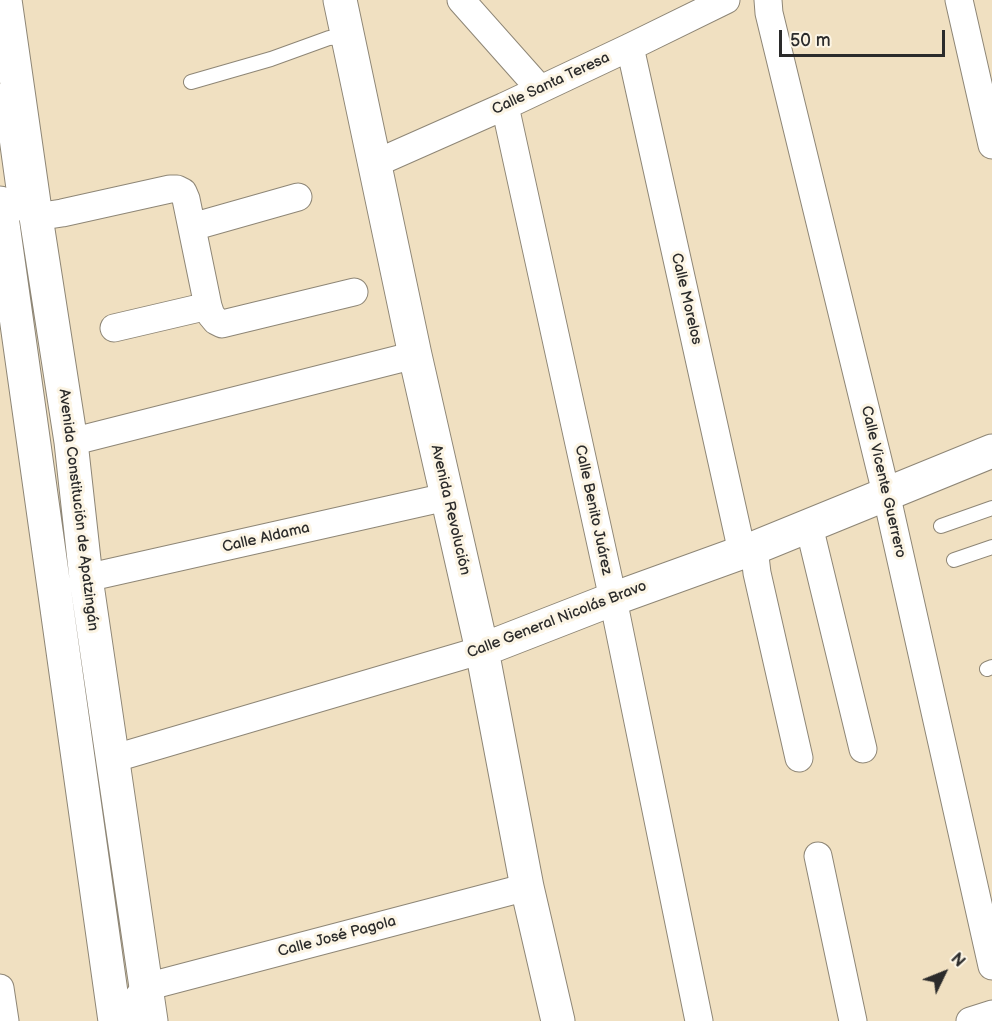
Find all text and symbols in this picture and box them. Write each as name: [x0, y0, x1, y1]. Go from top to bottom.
scale bar: [782, 18, 948, 56]
text: 50 m: [790, 30, 831, 51]
street label: Calle Santa Teresa: [489, 49, 613, 119]
street label: Calle Morelos: [667, 251, 705, 347]
street label: Avenida Constitución de Apatzingán: [54, 388, 102, 632]
street label: Calle Vicente Guerrero: [857, 404, 909, 560]
street label: Avenida Revolución: [426, 443, 474, 577]
street label: Calle Benito Juárez: [570, 443, 616, 577]
street label: Calle Aldama: [221, 519, 311, 557]
street label: Calle General Nicolás Bravo: [465, 577, 649, 663]
street label: Calle José Pagola: [276, 913, 398, 961]
north arrow: [914, 943, 974, 1003]
text: N: [946, 950, 969, 971]

